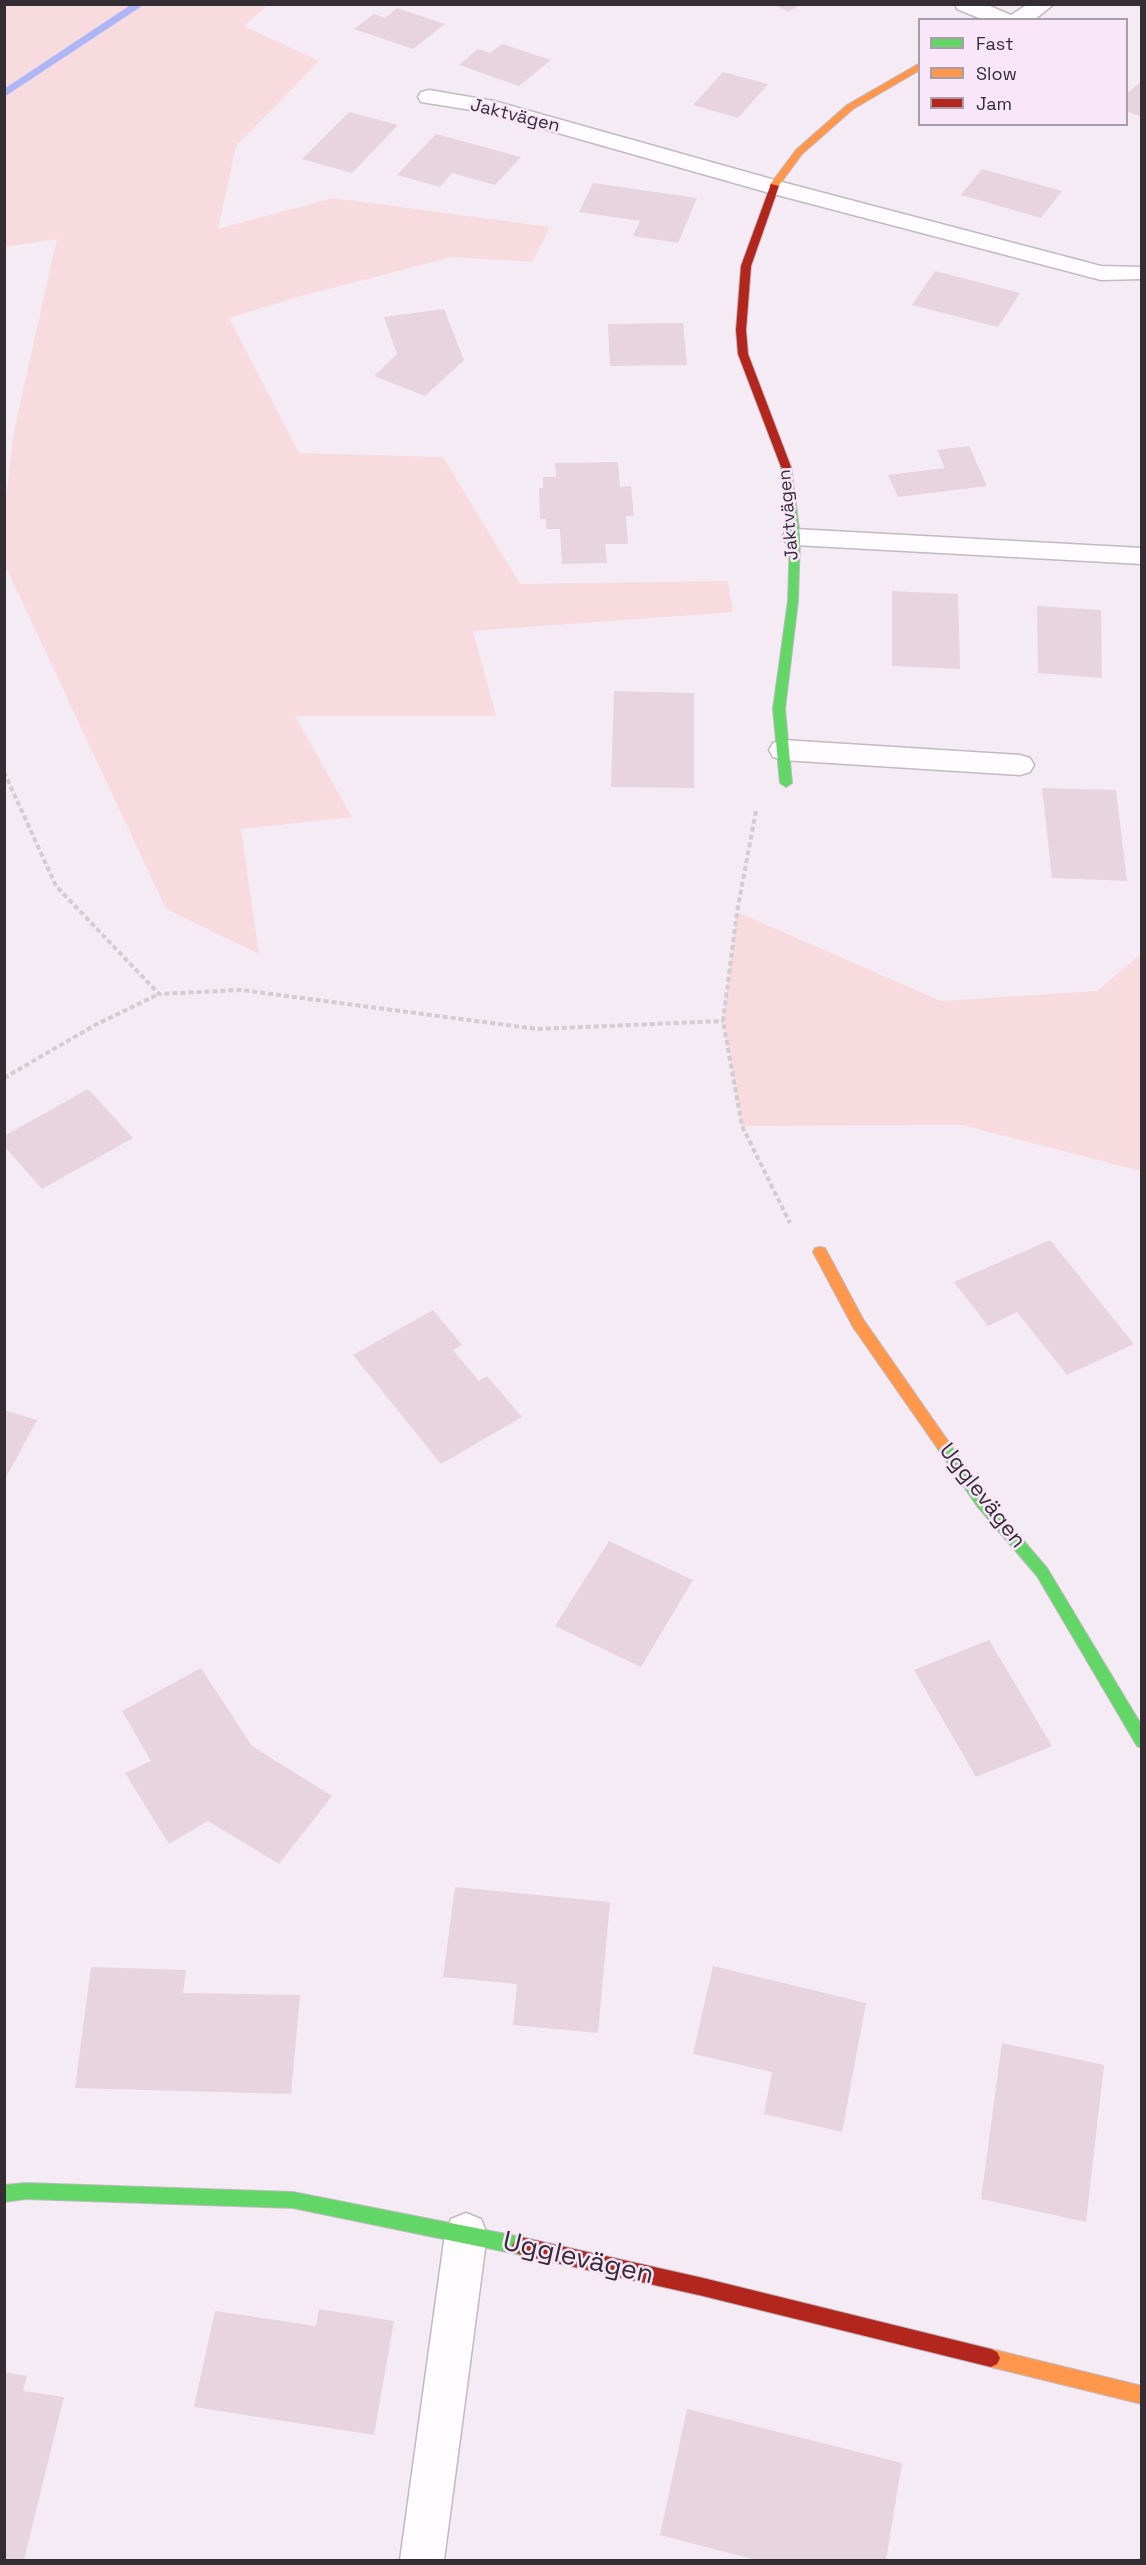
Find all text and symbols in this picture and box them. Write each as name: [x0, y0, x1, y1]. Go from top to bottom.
legend: [918, 18, 1128, 126]
text: Fast: [976, 32, 1013, 55]
text: Slow: [976, 62, 1017, 85]
text: Jam: [976, 92, 1012, 115]
street label: Jaktvägen: [468, 94, 562, 138]
street label: Jaktvägen: [774, 469, 804, 561]
street label: Ugglevägen: [933, 1438, 1031, 1554]
street label: Ugglevägen: [499, 2226, 657, 2292]

